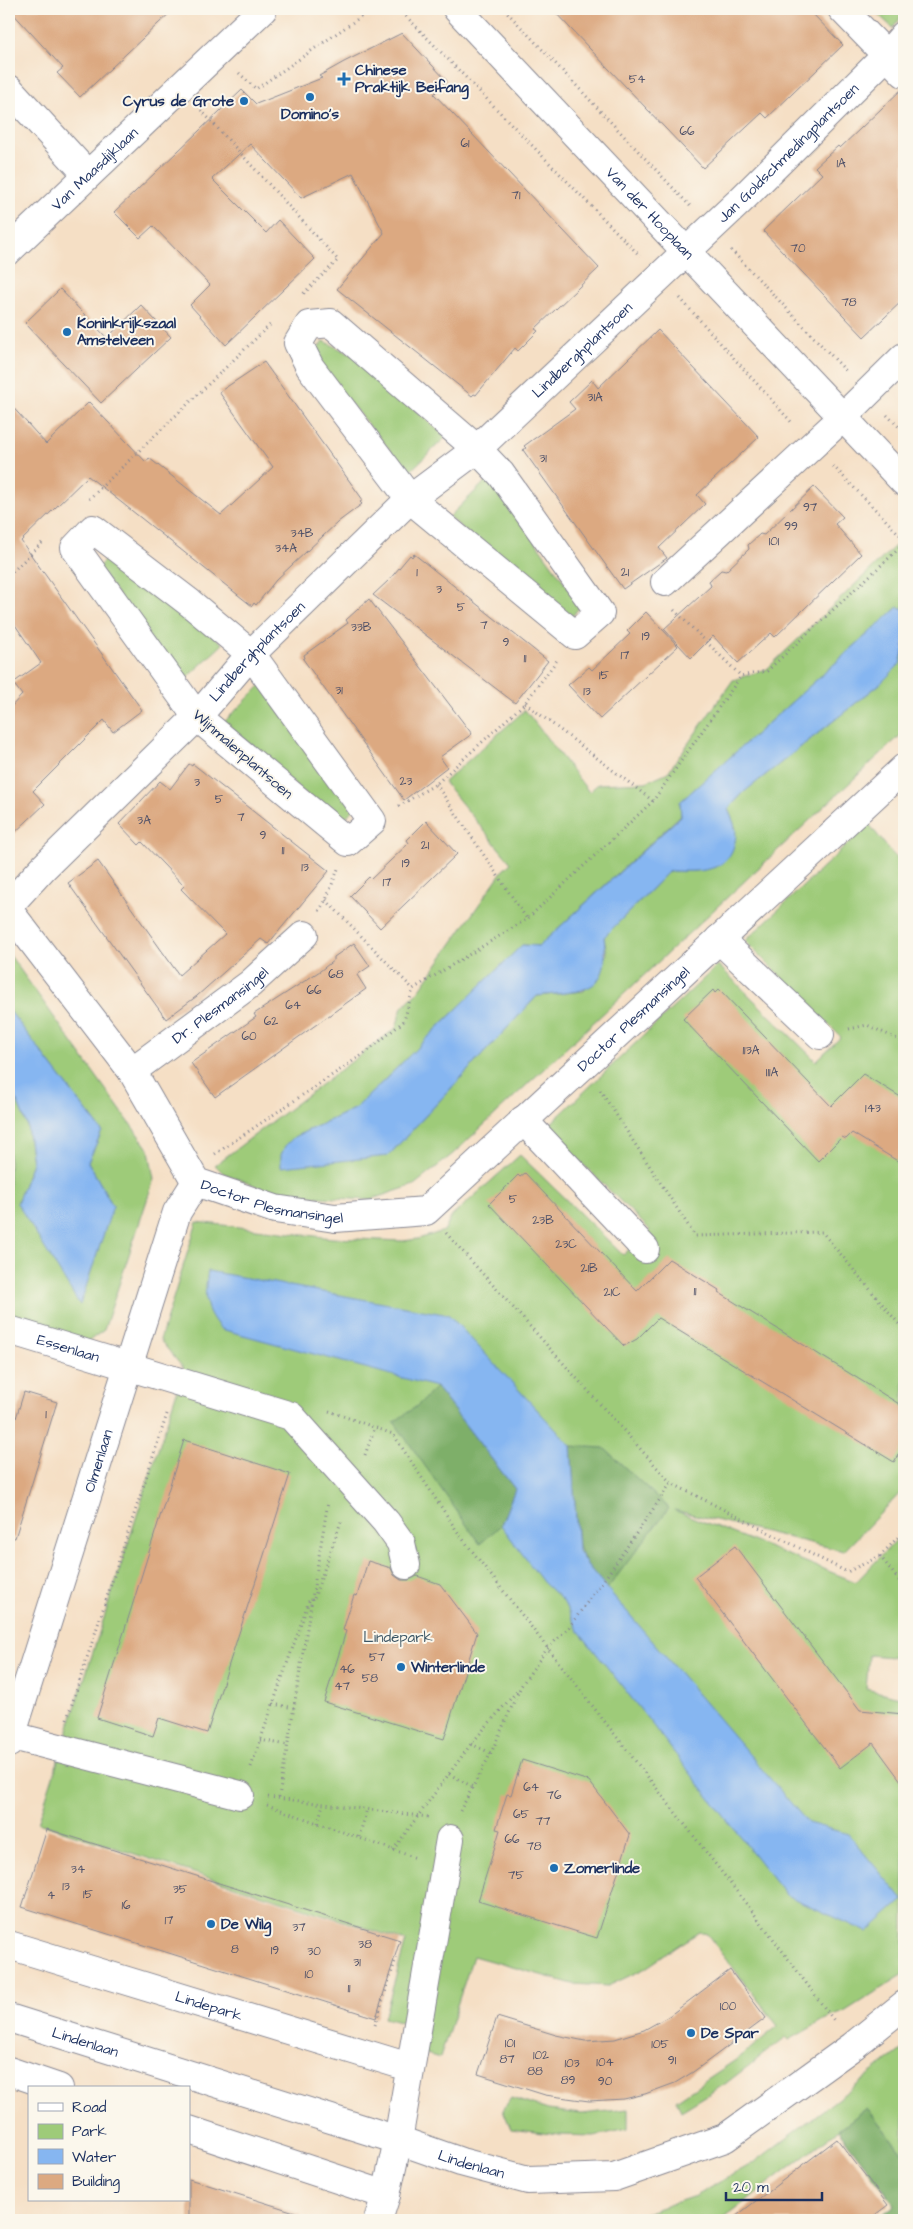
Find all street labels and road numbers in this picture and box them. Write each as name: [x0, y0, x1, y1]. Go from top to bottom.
street label: Jan Goldschmedingplantsoen: [713, 78, 864, 228]
street label: Van Maasdijklaan: [47, 122, 143, 216]
street label: Van der Hooplaan: [601, 163, 699, 265]
street label: Lindberghplantsoen: [527, 297, 638, 403]
street label: Lindberghplantsoen: [205, 596, 310, 706]
street label: Wijnmalenplantsoen: [188, 705, 298, 804]
street label: Dr. Plesmansingel: [168, 962, 273, 1049]
street label: Doctor Plesmansingel: [573, 962, 694, 1077]
street label: Doctor Plesmansingel: [198, 1174, 344, 1230]
street label: Essenlaan: [34, 1329, 103, 1368]
street label: Olmenlaan: [79, 1426, 119, 1495]
street label: Lindepark: [172, 1986, 245, 2027]
street label: Lindenlaan: [49, 2022, 122, 2063]
street label: Lindenlaan: [435, 2145, 507, 2184]

